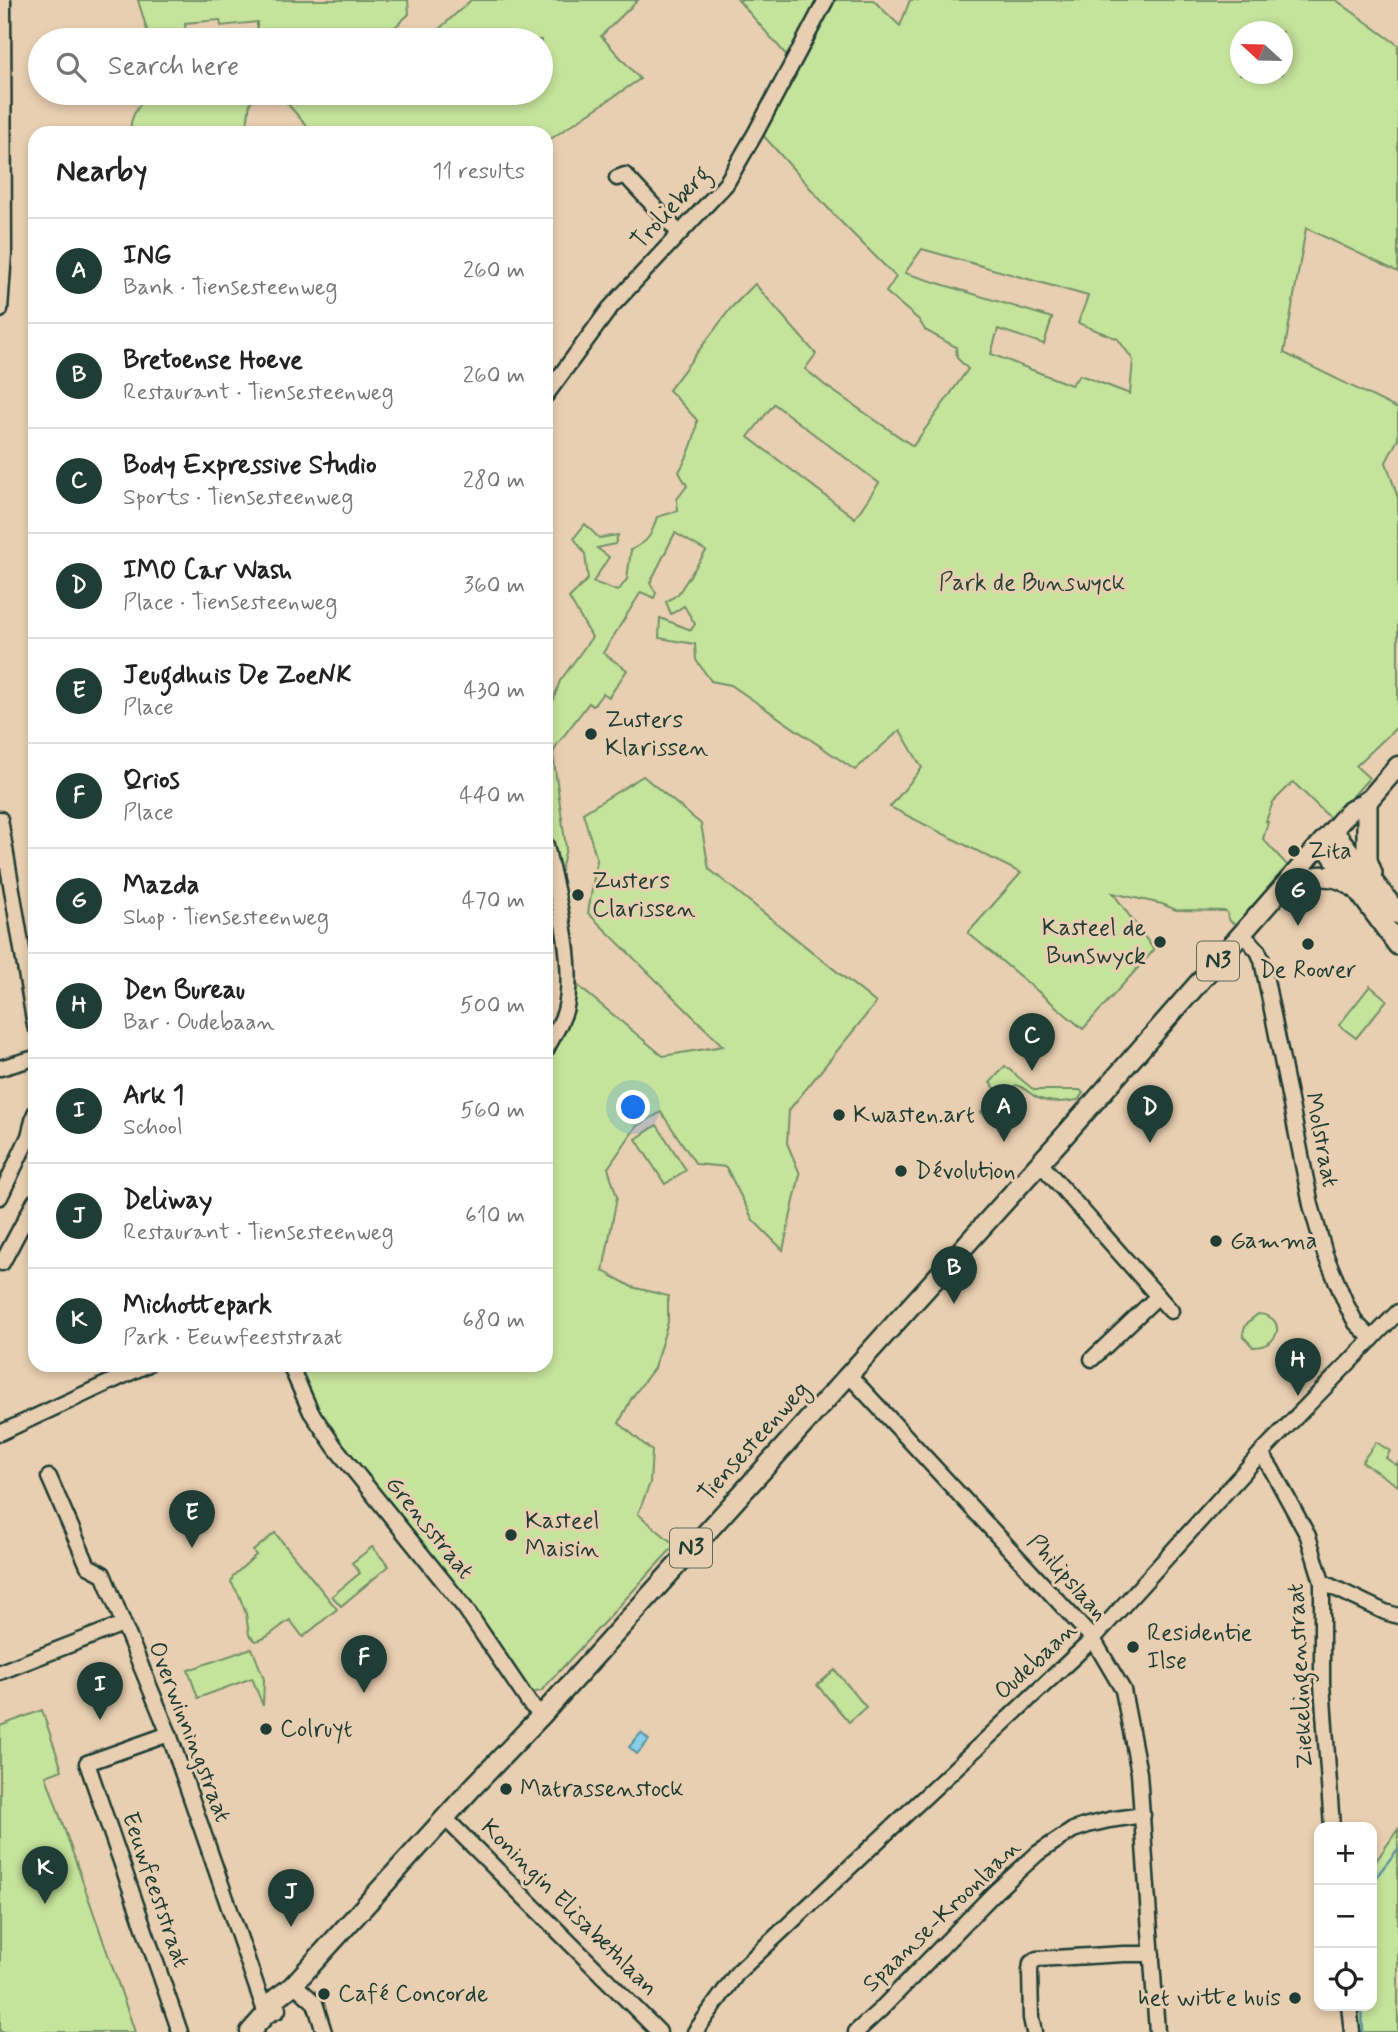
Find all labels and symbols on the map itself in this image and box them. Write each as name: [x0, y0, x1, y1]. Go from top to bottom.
north arrow: [1230, 21, 1293, 84]
street label: Trolieberg: [624, 160, 720, 258]
park label: Park de Bunswyck: [939, 568, 1125, 599]
place label: Zusters Klarissen: [605, 705, 709, 764]
marker: Zusters Klarissen: [583, 726, 599, 742]
place label: Zita: [1308, 836, 1352, 867]
marker: Zita: [1286, 843, 1302, 859]
place label: Zusters Clarissen: [592, 866, 696, 925]
pin: G: [1275, 868, 1321, 926]
marker: Zusters Clarissen: [570, 887, 586, 903]
place label: Kasteel de Bunswyck: [1042, 913, 1146, 972]
marker: Kasteel de Bunswyck: [1152, 934, 1168, 950]
marker: De Roover: [1300, 936, 1316, 952]
road number: N3: [1197, 942, 1239, 980]
place label: De Roover: [1259, 955, 1357, 986]
pin: C: [1009, 1013, 1055, 1071]
pin: A: [981, 1084, 1027, 1142]
pin: D: [1127, 1085, 1173, 1143]
your location: [616, 1090, 650, 1124]
street label: Molstraat: [1297, 1090, 1345, 1190]
place label: Kwasten.art: [853, 1100, 975, 1131]
marker: Kwasten.art: [831, 1107, 847, 1123]
place label: Dévolution: [915, 1156, 1016, 1187]
marker: Dévolution: [893, 1163, 909, 1179]
place label: Gamma: [1230, 1226, 1317, 1257]
marker: Gamma: [1208, 1233, 1224, 1249]
pin: B: [931, 1246, 977, 1304]
pin: H: [1275, 1338, 1321, 1396]
street label: Tiensesteenweg: [692, 1375, 818, 1510]
street label: Grensstraat: [378, 1470, 480, 1586]
pin: E: [169, 1490, 215, 1548]
place label: Kasteel Maisin: [525, 1506, 599, 1565]
marker: Kasteel Maisin: [503, 1527, 519, 1543]
road number: N3: [670, 1528, 712, 1568]
street label: Philipslaan: [1019, 1528, 1115, 1628]
street label: Ziekelingenstraat: [1281, 1582, 1324, 1770]
street label: Oudebaan: [988, 1615, 1084, 1707]
place label: Residentie Ilse: [1147, 1618, 1253, 1677]
pin: F: [341, 1635, 387, 1693]
street label: Overwinningstraat: [140, 1637, 238, 1827]
marker: Residentie Ilse: [1125, 1639, 1141, 1655]
pin: I: [77, 1662, 123, 1720]
place label: Colruyt: [280, 1714, 353, 1745]
marker: Colruyt: [258, 1721, 274, 1737]
place label: Matrassenstock: [520, 1774, 684, 1805]
marker: Matrassenstock: [498, 1781, 514, 1797]
street label: Eeuwfeeststraat: [114, 1808, 196, 1972]
street label: Koningin Elisabethlaan: [474, 1813, 664, 2003]
street label: Spaanse-Kroonlaan: [856, 1832, 1028, 1999]
pin: K: [22, 1846, 68, 1904]
pin: J: [268, 1869, 314, 1927]
place label: Café Concorde: [338, 1979, 488, 2010]
place label: het witte huis: [1138, 1983, 1281, 2014]
marker: Café Concorde: [316, 1986, 332, 2002]
marker: het witte huis: [1287, 1990, 1303, 2006]

